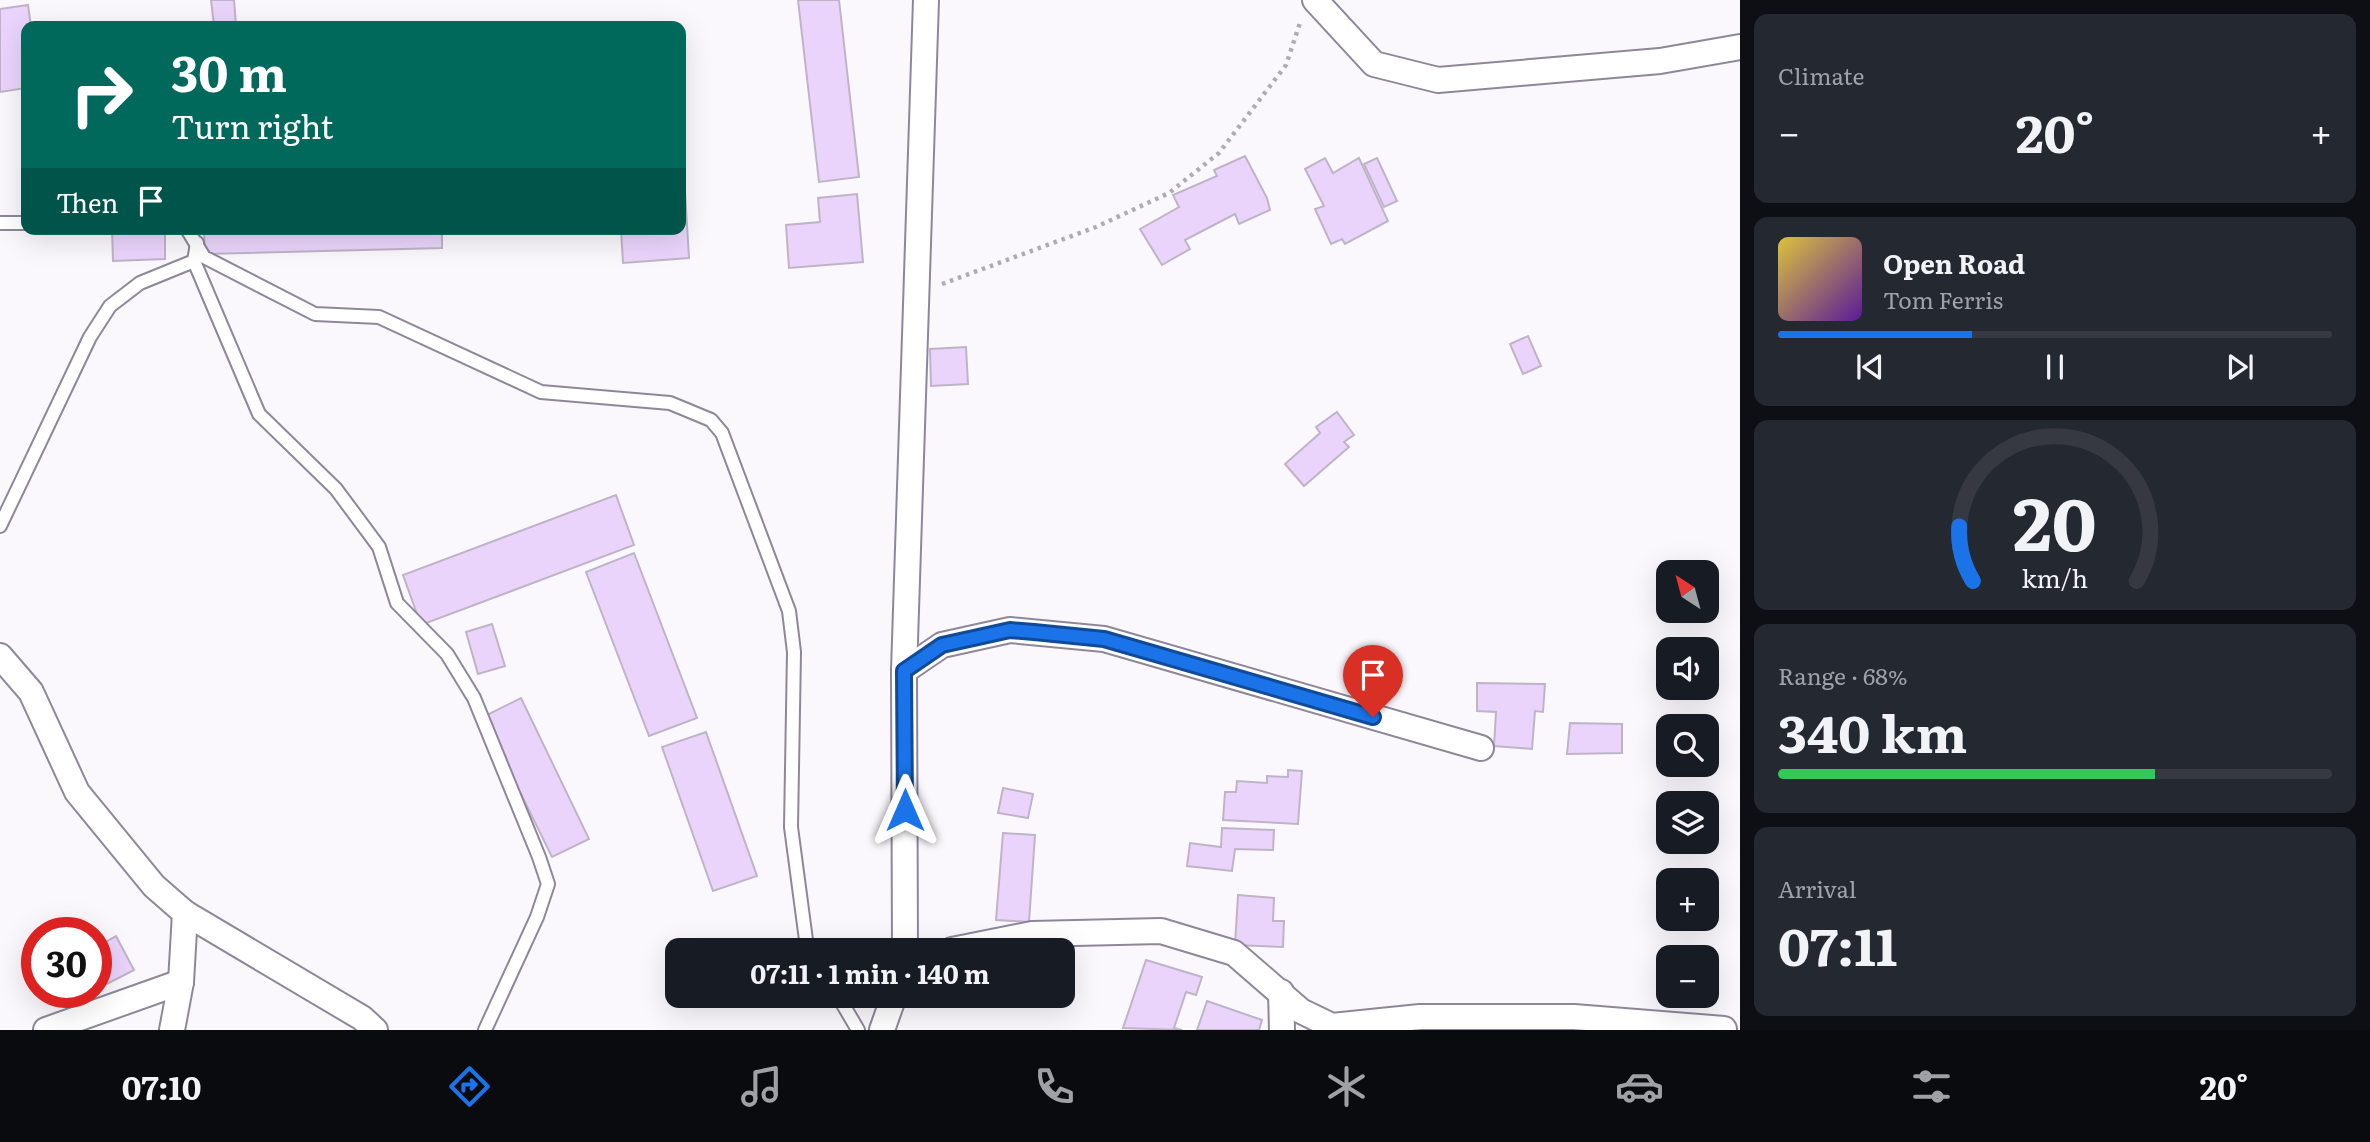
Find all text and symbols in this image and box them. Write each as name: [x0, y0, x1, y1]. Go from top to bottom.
text: 30 m: [171, 34, 287, 107]
icon: right: [56, 49, 147, 140]
text: Climate: [1778, 58, 1864, 92]
text: 20°: [2016, 92, 2094, 169]
text: Turn right: [171, 101, 333, 149]
text: −: [1778, 102, 1800, 159]
text: +: [2310, 102, 2332, 159]
text: Then: [56, 182, 118, 221]
icon: arrive: [132, 182, 170, 220]
text: Open Road: [1883, 243, 2025, 282]
text: Tom Ferris: [1883, 282, 2003, 316]
icon: previous: [1851, 348, 1889, 386]
icon: pause: [2036, 348, 2074, 386]
icon: next: [2221, 348, 2259, 386]
text: 20: [2013, 465, 2097, 573]
text: km/h: [2022, 559, 2088, 596]
north arrow: [1656, 560, 1718, 623]
map controls: [1656, 560, 1719, 1008]
button: sound: [1656, 637, 1719, 700]
pin: [1343, 645, 1403, 717]
icon: arrive: [1354, 656, 1392, 694]
text: Range · 68%: [1778, 658, 1908, 692]
text: 340 km: [1778, 692, 1967, 769]
button: search: [1656, 714, 1719, 777]
position arrow: [868, 773, 942, 847]
button: layers: [1656, 791, 1719, 854]
button: +: [1656, 868, 1719, 931]
text: Arrival: [1778, 871, 1857, 905]
text: 07:11: [1778, 905, 1897, 982]
speed limit sign: 30: [21, 917, 112, 1008]
button: −: [1656, 945, 1719, 1008]
text: 07:11 · 1 min · 140 m: [750, 953, 990, 992]
text: 07:10: [122, 1062, 202, 1110]
icon: directions: [445, 1062, 494, 1111]
icon: music: [737, 1062, 786, 1111]
icon: phone: [1030, 1062, 1079, 1111]
icon: climate: [1322, 1062, 1371, 1111]
icon: car: [1615, 1062, 1664, 1111]
icon: filters: [1907, 1062, 1956, 1111]
text: 20°: [2200, 1062, 2248, 1110]

